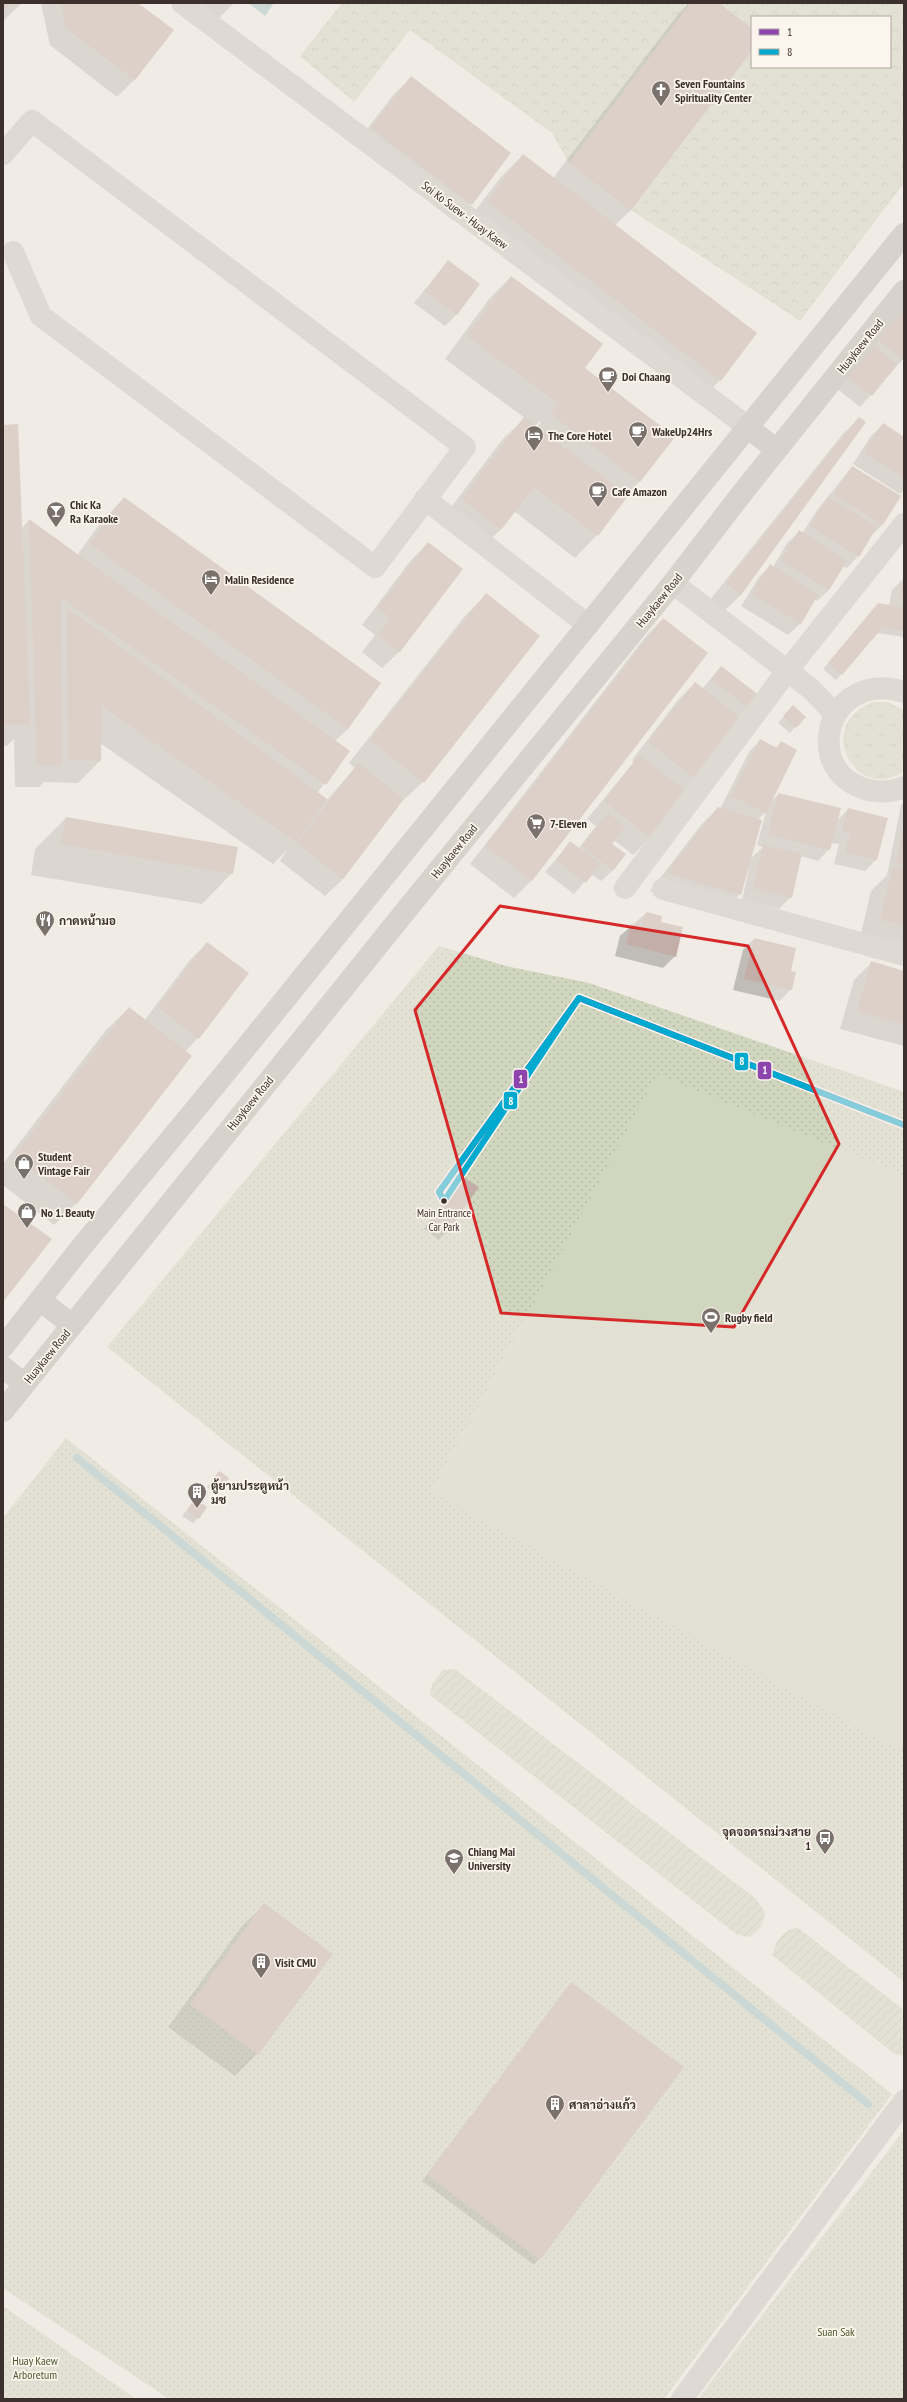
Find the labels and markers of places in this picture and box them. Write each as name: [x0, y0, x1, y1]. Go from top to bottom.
place label: Seven Fountains Spirituality Center: [675, 76, 752, 105]
church icon: Seven Fountains Spirituality Center: [650, 79, 672, 107]
cafe icon: Doi Chaang: [597, 365, 619, 393]
place label: Doi Chaang: [622, 369, 670, 384]
cafe icon: WakeUp24Hrs: [627, 420, 649, 448]
hotel icon: The Core Hotel: [523, 424, 545, 452]
place label: WakeUp24Hrs: [651, 424, 712, 439]
place label: The Core Hotel: [548, 428, 611, 443]
cafe icon: Cafe Amazon: [587, 480, 609, 508]
place label: Cafe Amazon: [612, 484, 667, 499]
place label: Chic Ka Ra Karaoke: [70, 497, 118, 526]
bar icon: Chic Ka Ra Karaoke: [45, 500, 67, 528]
hotel icon: Malin Residence: [200, 568, 222, 596]
place label: Malin Residence: [225, 572, 294, 587]
supermarket icon: 7-Eleven: [525, 812, 547, 840]
place label: 7-Eleven: [550, 816, 587, 831]
restaurant icon: กาดหน้ามอ: [34, 909, 56, 937]
place label: กาดหน้ามอ: [59, 913, 116, 928]
place label: Student Vintage Fair: [37, 1149, 90, 1178]
shop icon: Student Vintage Fair: [13, 1152, 35, 1180]
marker: Main Entrance Car Park: [439, 1196, 449, 1206]
shop icon: No 1. Beauty: [16, 1201, 38, 1229]
place label: No 1. Beauty: [41, 1205, 95, 1220]
place label: Main Entrance Car Park: [417, 1206, 471, 1234]
sports icon: Rugby field: [700, 1306, 722, 1334]
place label: Rugby field: [725, 1310, 773, 1325]
place label: ตู้ยามประตูหน้า มช: [211, 1478, 289, 1507]
building icon: ตู้ยามประตูหน้า มช: [186, 1481, 208, 1509]
place label: จุดจอดรถม่วงสาย 1: [722, 1824, 811, 1853]
bus stop icon: จุดจอดรถม่วงสาย 1: [814, 1827, 836, 1855]
place label: Chiang Mai University: [468, 1844, 516, 1873]
school or university icon: Chiang Mai University: [443, 1847, 465, 1875]
building icon: Visit CMU: [250, 1951, 272, 1979]
place label: Visit CMU: [274, 1955, 316, 1970]
building icon: ศาลาอ่างแก้ว: [544, 2093, 566, 2121]
place label: ศาลาอ่างแก้ว: [569, 2097, 636, 2112]

